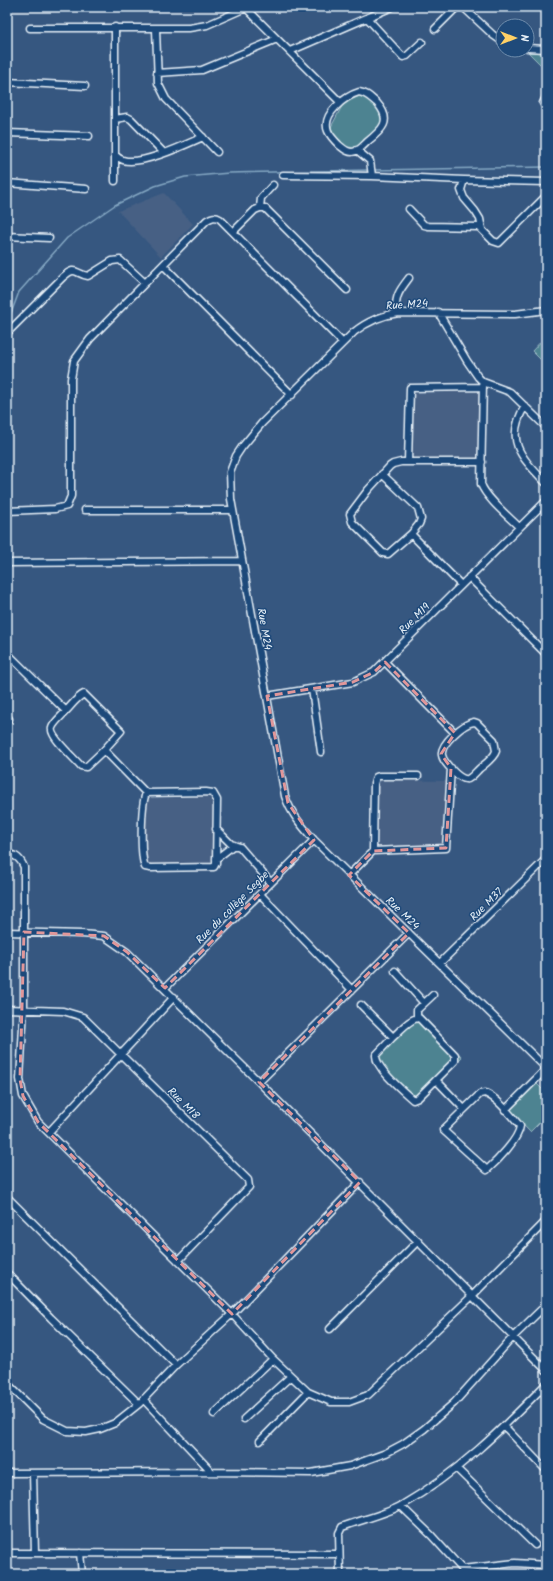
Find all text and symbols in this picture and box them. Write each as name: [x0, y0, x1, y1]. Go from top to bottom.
north arrow: [495, 18, 535, 58]
text: N: [515, 35, 533, 42]
street label: Rue M24: [385, 295, 429, 315]
street label: Rue M19: [395, 598, 435, 639]
street label: Rue M24: [251, 607, 277, 652]
street label: Rue du collège Segbe: [192, 867, 274, 949]
street label: Rue M37: [466, 883, 508, 926]
street label: Rue M24: [381, 893, 424, 935]
street label: Rue M18: [163, 1083, 204, 1124]

